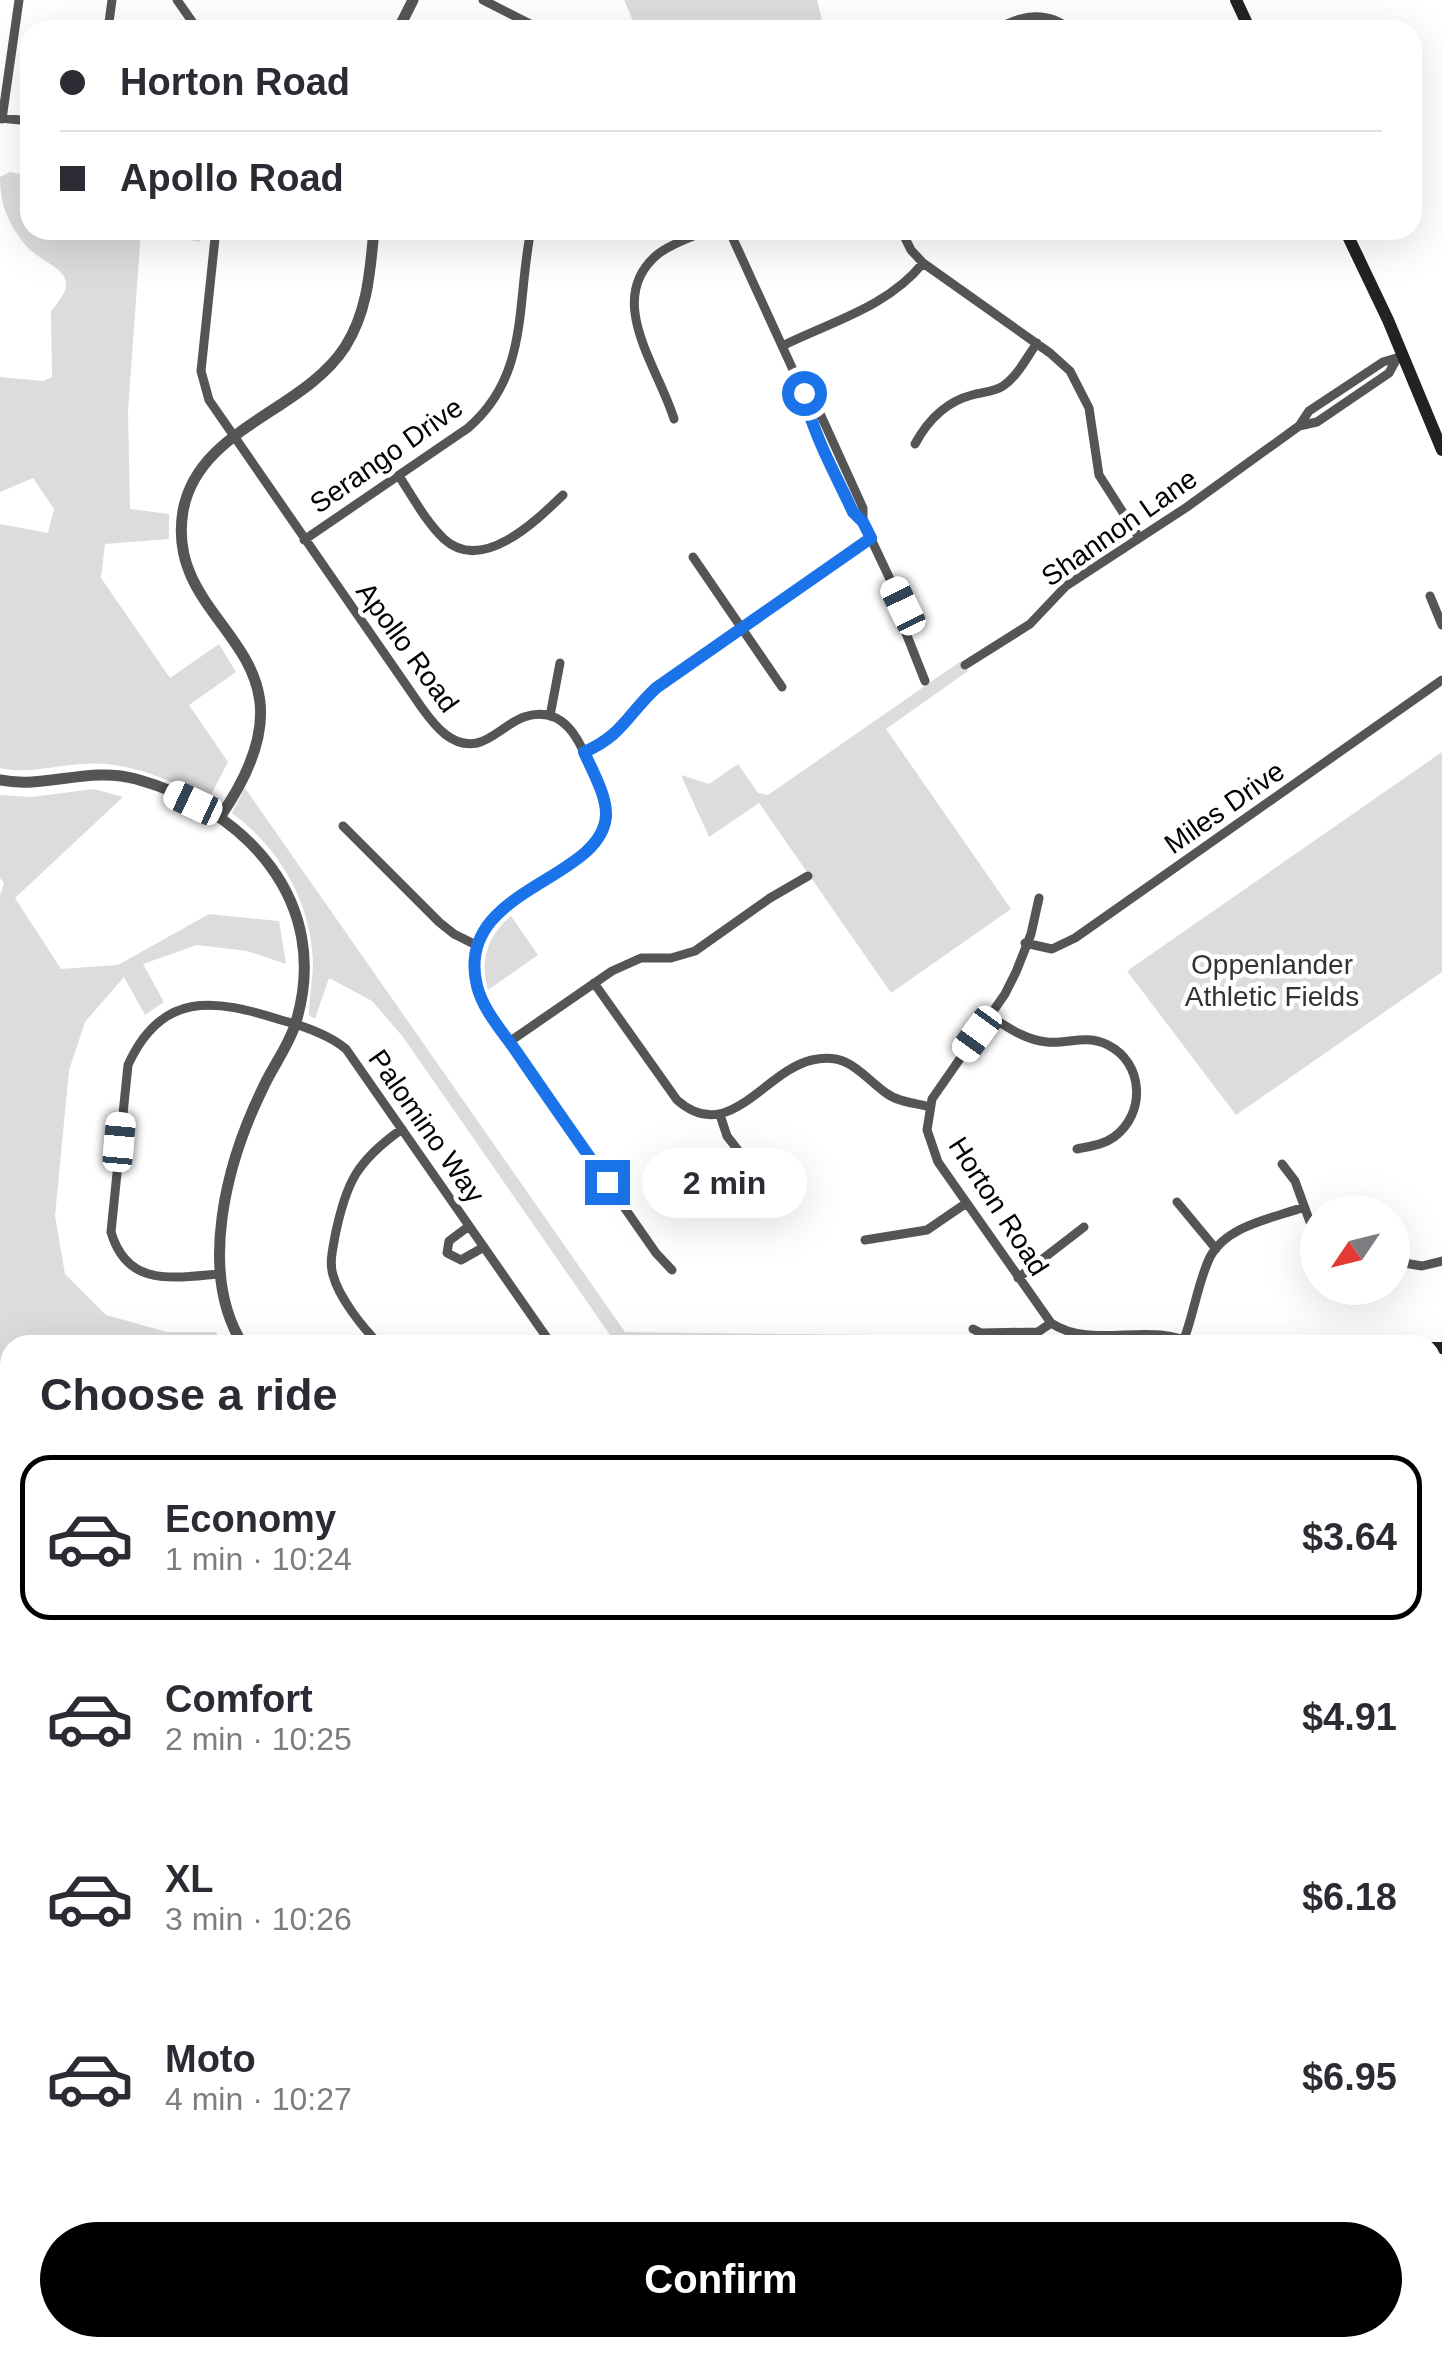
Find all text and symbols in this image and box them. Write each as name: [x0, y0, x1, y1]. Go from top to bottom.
text: Horton Road: [120, 61, 350, 103]
text: Apollo Road: [120, 157, 344, 199]
route start: [782, 371, 827, 416]
street label: Serango Drive: [304, 391, 468, 519]
street label: Shannon Lane: [1036, 462, 1203, 592]
car: [876, 572, 930, 640]
street label: Apollo Road: [350, 576, 465, 718]
street label: Miles Drive: [1159, 755, 1290, 860]
car: [159, 777, 227, 829]
park label: Oppenlander Athletic Fields: [1185, 949, 1359, 1012]
car: [947, 1001, 1007, 1067]
street label: Palomino Way: [362, 1044, 491, 1209]
car: [101, 1111, 137, 1173]
street label: Horton Road: [942, 1131, 1055, 1281]
callout: 2 min: [642, 1147, 807, 1217]
route end: [585, 1160, 630, 1205]
text: 2 min: [683, 1165, 766, 1201]
north arrow: [1300, 1195, 1410, 1305]
map controls: [1300, 1195, 1410, 1305]
text: Choose a ride: [40, 1369, 338, 1420]
icon: car: [45, 1493, 135, 1583]
text: Economy: [165, 1498, 336, 1540]
text: $3.64: [1302, 1516, 1397, 1558]
text: 1 min · 10:24: [165, 1541, 352, 1577]
icon: car: [45, 1673, 135, 1763]
text: Comfort: [165, 1678, 313, 1720]
text: $4.91: [1302, 1696, 1397, 1738]
text: 2 min · 10:25: [165, 1721, 352, 1757]
icon: car: [45, 1853, 135, 1943]
text: XL: [165, 1858, 214, 1900]
text: $6.18: [1302, 1876, 1397, 1918]
text: 3 min · 10:26: [165, 1901, 352, 1937]
icon: car: [45, 2033, 135, 2123]
text: Moto: [165, 2038, 256, 2080]
text: $6.95: [1302, 2056, 1397, 2098]
text: 4 min · 10:27: [165, 2081, 352, 2117]
button: Confirm: [40, 2222, 1402, 2337]

